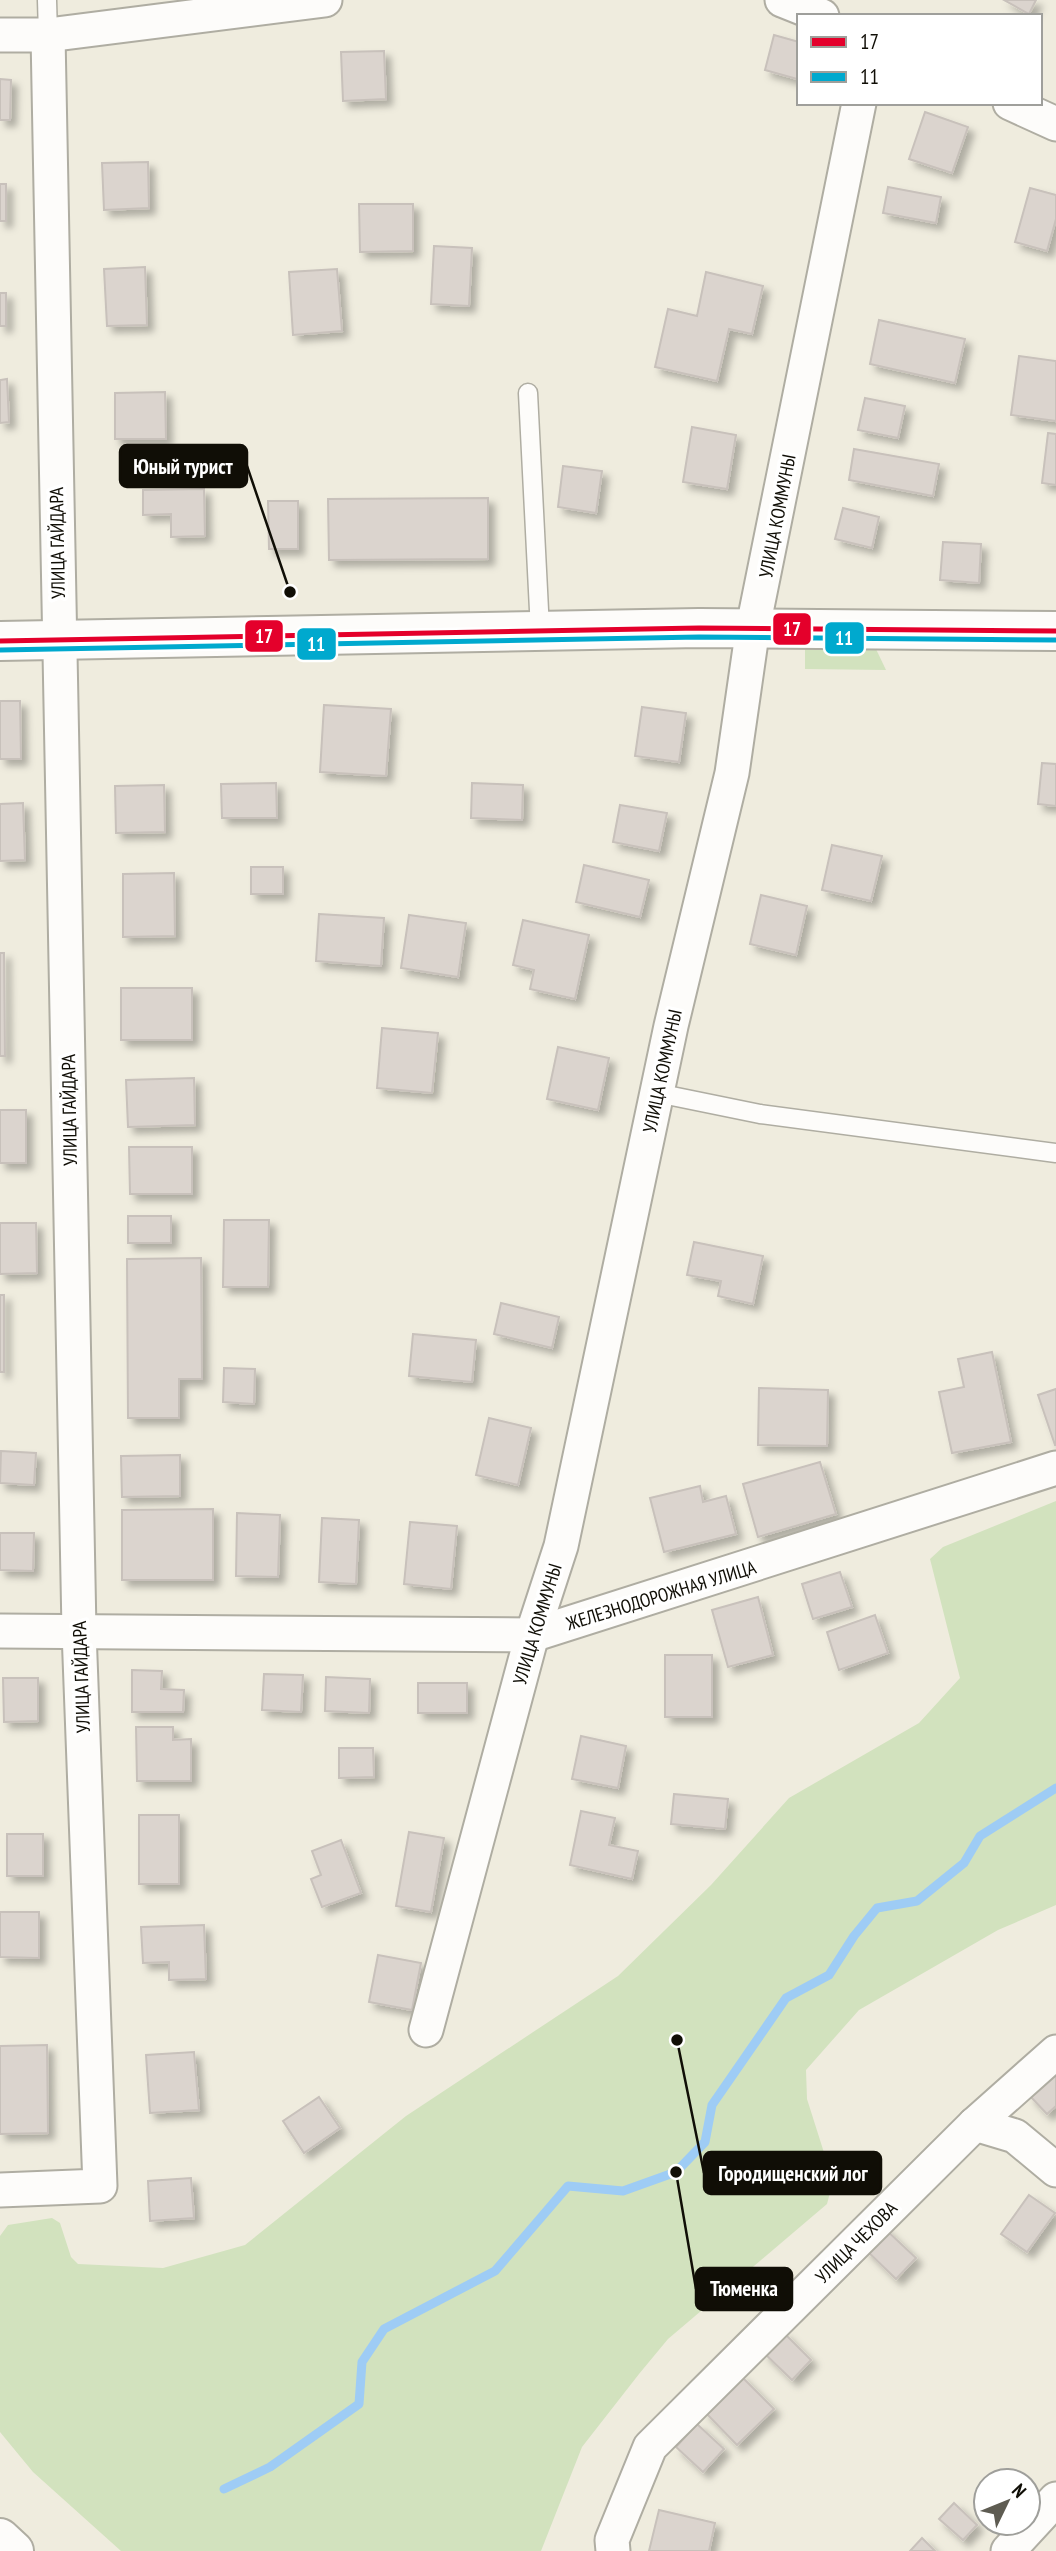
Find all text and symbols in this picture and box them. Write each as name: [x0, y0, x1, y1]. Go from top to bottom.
legend: [797, 14, 1042, 105]
text: 17: [860, 28, 879, 55]
text: 11: [860, 63, 879, 90]
callout: Юный турист: [120, 445, 247, 487]
street label: УЛИЦА КОММУНЫ: [753, 452, 801, 580]
text: Юный турист: [133, 453, 234, 480]
street label: УЛИЦА ГАЙДАРА: [44, 487, 70, 599]
line badge: 17: [772, 612, 812, 646]
text: 17: [783, 617, 801, 641]
line badge: 17: [244, 619, 284, 653]
line badge: 11: [824, 621, 865, 655]
text: 17: [255, 624, 273, 648]
text: 11: [835, 626, 853, 650]
line badge: 11: [296, 627, 337, 661]
text: 11: [307, 632, 325, 656]
street label: УЛИЦА КОММУНЫ: [637, 1007, 687, 1135]
street label: УЛИЦА ГАЙДАРА: [56, 1054, 82, 1166]
street label: ЖЕЛЕЗНОДОРОЖНАЯ УЛИЦА: [562, 1555, 759, 1636]
street label: УЛИЦА КОММУНЫ: [507, 1561, 567, 1687]
street label: УЛИЦА ГАЙДАРА: [67, 1621, 95, 1733]
callout: Городищенский лог: [704, 2152, 881, 2194]
text: Городищенский лог: [718, 2160, 868, 2187]
street label: УЛИЦА ЧЕХОВА: [810, 2196, 902, 2288]
callout: Тюменка: [696, 2268, 792, 2310]
text: Тюменка: [710, 2275, 778, 2302]
north arrow: [972, 2467, 1042, 2537]
text: N: [1007, 2478, 1032, 2502]

